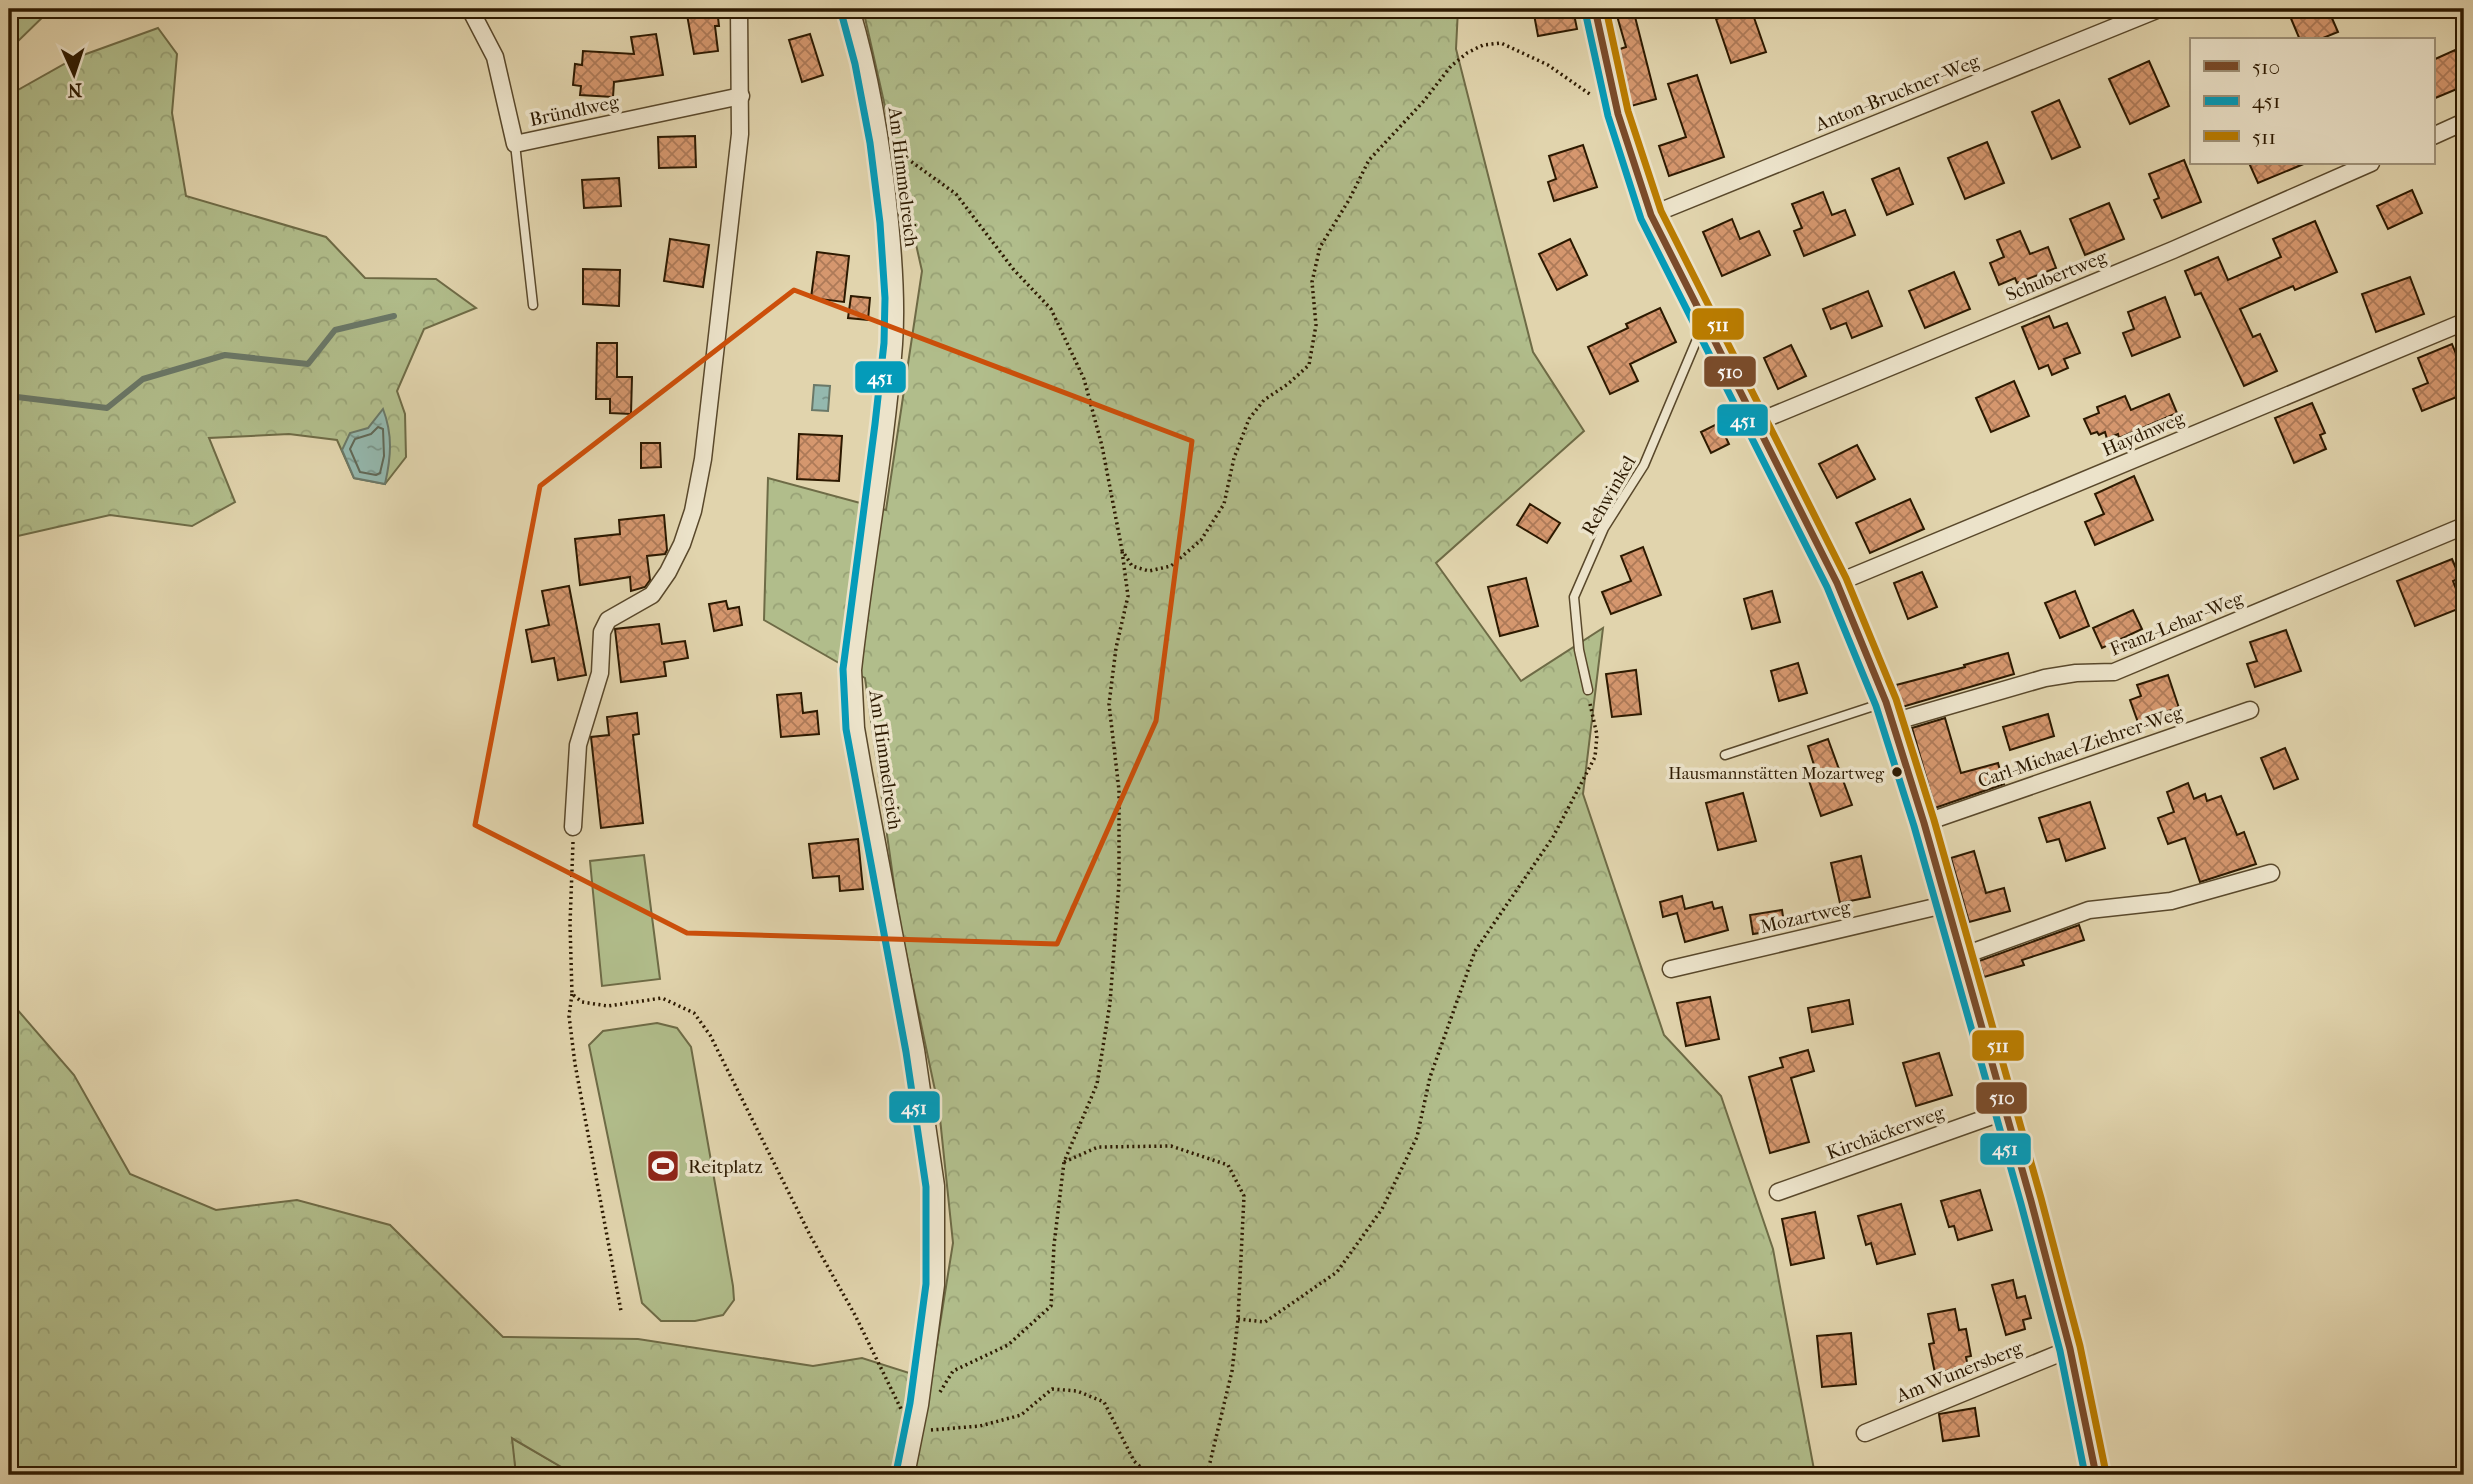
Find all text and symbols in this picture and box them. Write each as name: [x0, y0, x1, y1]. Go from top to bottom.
north arrow: [38, 38, 108, 108]
legend: [2190, 38, 2434, 164]
street label: Anton-Bruckner-Weg: [1811, 50, 1983, 136]
text: 510: [2252, 55, 2280, 79]
text: N: [66, 79, 83, 101]
text: 451: [2252, 89, 2280, 113]
street label: Bründlweg: [527, 91, 622, 131]
street label: Am Himmelreich: [883, 105, 923, 249]
text: 511: [2252, 125, 2276, 149]
street label: Schubertweg: [2003, 245, 2111, 306]
line badge: 511: [1691, 307, 1745, 341]
text: 511: [1707, 314, 1729, 336]
line badge: 510: [1703, 355, 1757, 388]
line badge: 451: [854, 360, 907, 394]
text: 510: [1717, 361, 1743, 383]
text: 451: [866, 367, 893, 389]
line badge: 451: [1716, 403, 1769, 437]
street label: Haydnweg: [2099, 406, 2189, 461]
text: 451: [1729, 410, 1756, 432]
street label: Rehwinkel: [1577, 452, 1640, 539]
street label: Franz-Lehar-Weg: [2107, 587, 2247, 661]
street label: Am Himmelreich: [864, 688, 906, 832]
street label: Carl-Michael-Ziehrer-Weg: [1975, 701, 2187, 792]
place label: Hausmannstätten Mozartweg: [1668, 763, 1885, 783]
marker: Hausmannstätten Mozartweg: [1890, 765, 1904, 779]
street label: Mozartweg: [1758, 896, 1853, 938]
line badge: 511: [1971, 1029, 2025, 1062]
text: 511: [1987, 1035, 2009, 1057]
line badge: 510: [1975, 1081, 2028, 1115]
text: 510: [1989, 1087, 2015, 1109]
line badge: 451: [888, 1090, 941, 1124]
text: 451: [900, 1097, 927, 1119]
street label: Kirchäckerweg: [1823, 1101, 1948, 1164]
line badge: 451: [1979, 1132, 2032, 1166]
text: 451: [1991, 1138, 2018, 1160]
sports icon: Reitplatz: [644, 1147, 682, 1185]
place label: Reitplatz: [688, 1156, 763, 1178]
street label: Am Wunersberg: [1892, 1336, 2026, 1408]

